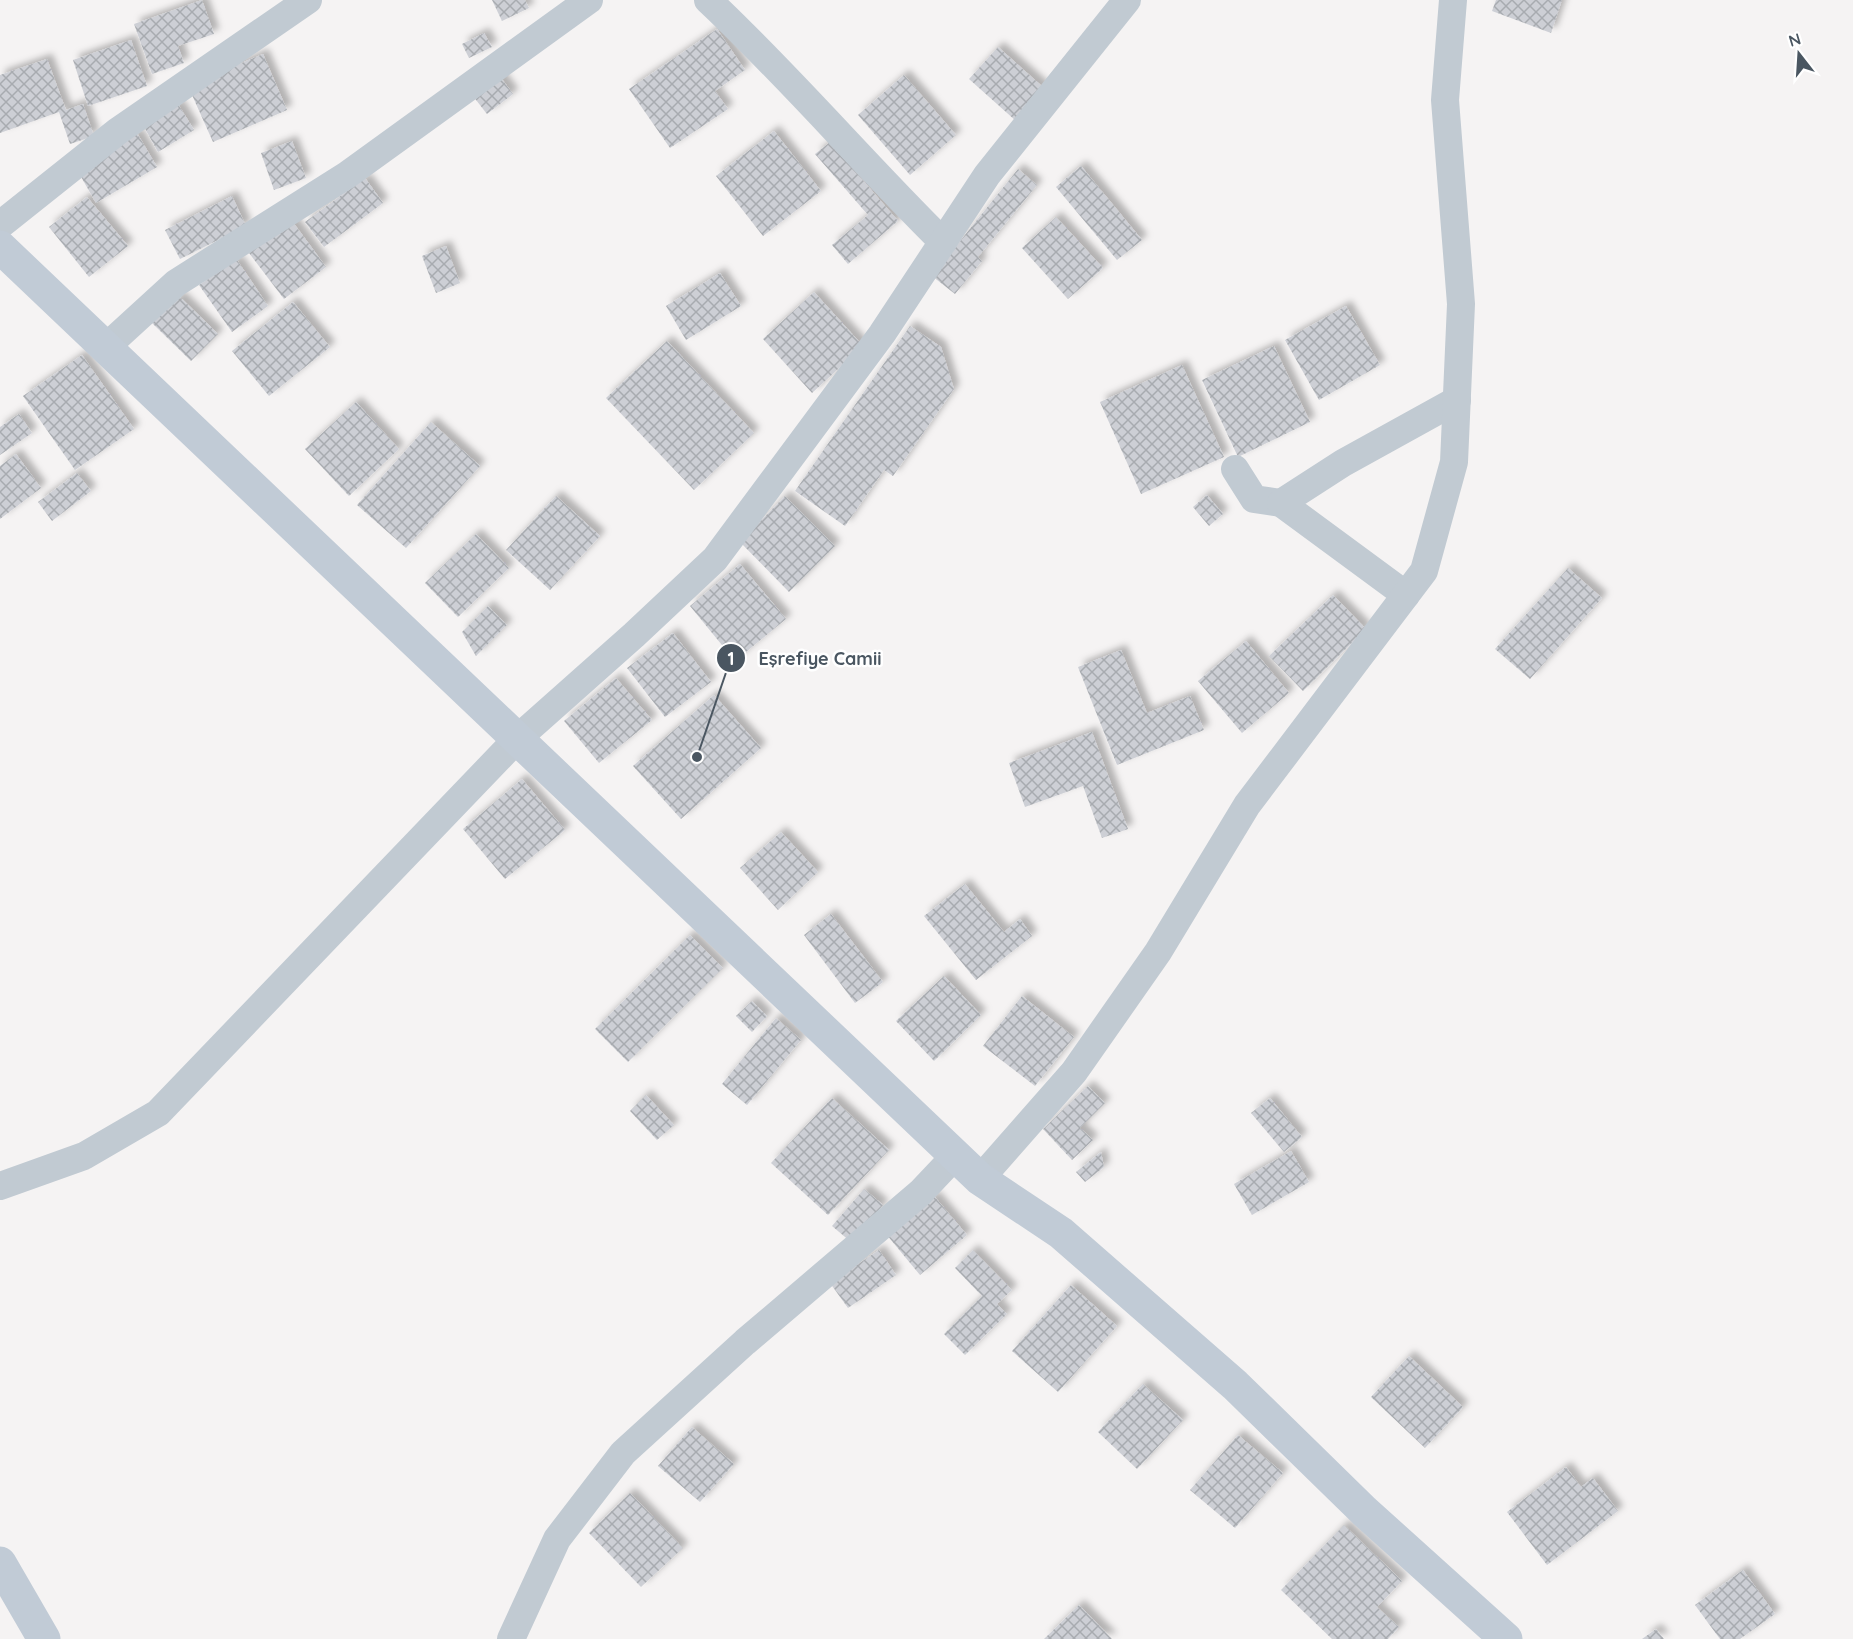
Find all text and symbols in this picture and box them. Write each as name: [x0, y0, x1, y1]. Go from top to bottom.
north arrow: [1769, 24, 1829, 84]
text: N: [1786, 28, 1803, 51]
callout: Eşrefiye Camii: [716, 640, 893, 676]
text: 1: [727, 647, 735, 670]
text: Eşrefiye Camii: [759, 647, 881, 670]

